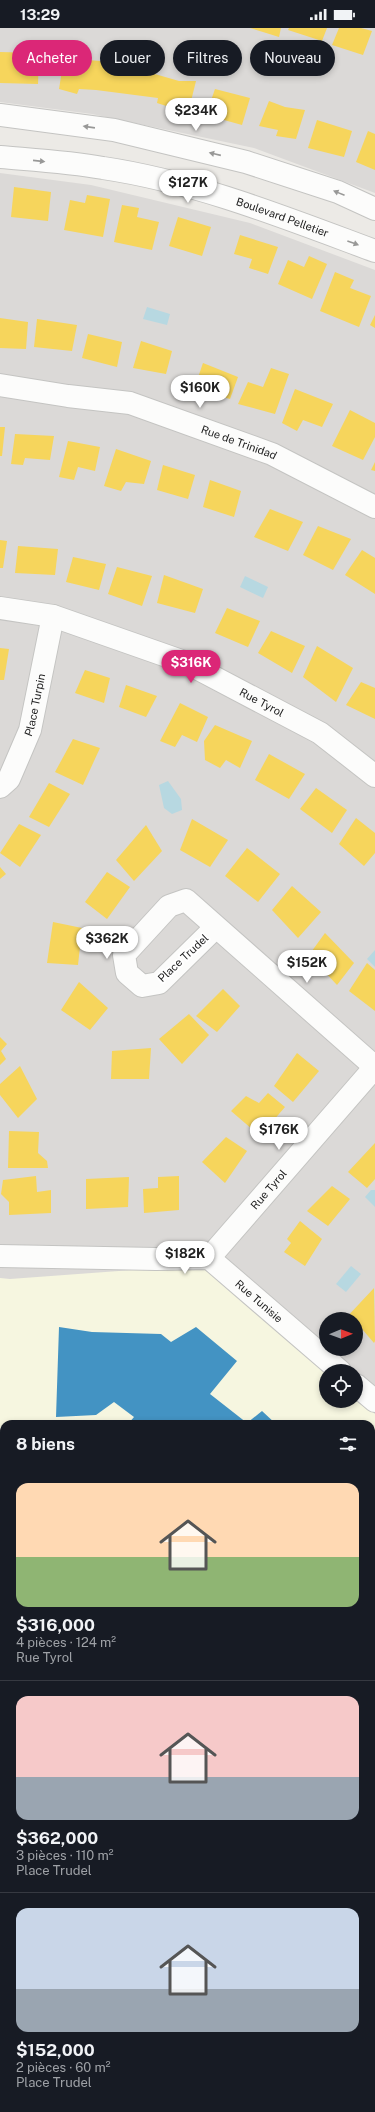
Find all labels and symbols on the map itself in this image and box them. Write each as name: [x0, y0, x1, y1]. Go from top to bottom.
pin: $234K: [168, 98, 224, 132]
one-way arrow: [82, 124, 95, 130]
one-way arrow: [209, 151, 222, 157]
one-way arrow: [33, 158, 45, 164]
pin: $127K: [160, 170, 216, 204]
one-way arrow: [333, 190, 345, 196]
street label: Boulevard Pelletier: [235, 195, 330, 239]
one-way arrow: [347, 240, 359, 246]
pin: $160K: [172, 375, 228, 409]
street label: Rue de Trinidad: [199, 423, 279, 461]
pin: $316K: [163, 650, 219, 684]
street label: Place Turpin: [22, 672, 47, 738]
street label: Rue Tyrol: [237, 686, 286, 719]
pin: $362K: [79, 926, 135, 960]
street label: Place Trudel: [155, 932, 211, 984]
pin: $152K: [279, 950, 335, 984]
pin: $176K: [251, 1117, 307, 1151]
street label: Rue Tyrol: [248, 1167, 289, 1212]
pin: $182K: [157, 1241, 213, 1275]
street label: Rue Tunisie: [233, 1277, 285, 1325]
north arrow: [319, 1312, 363, 1356]

